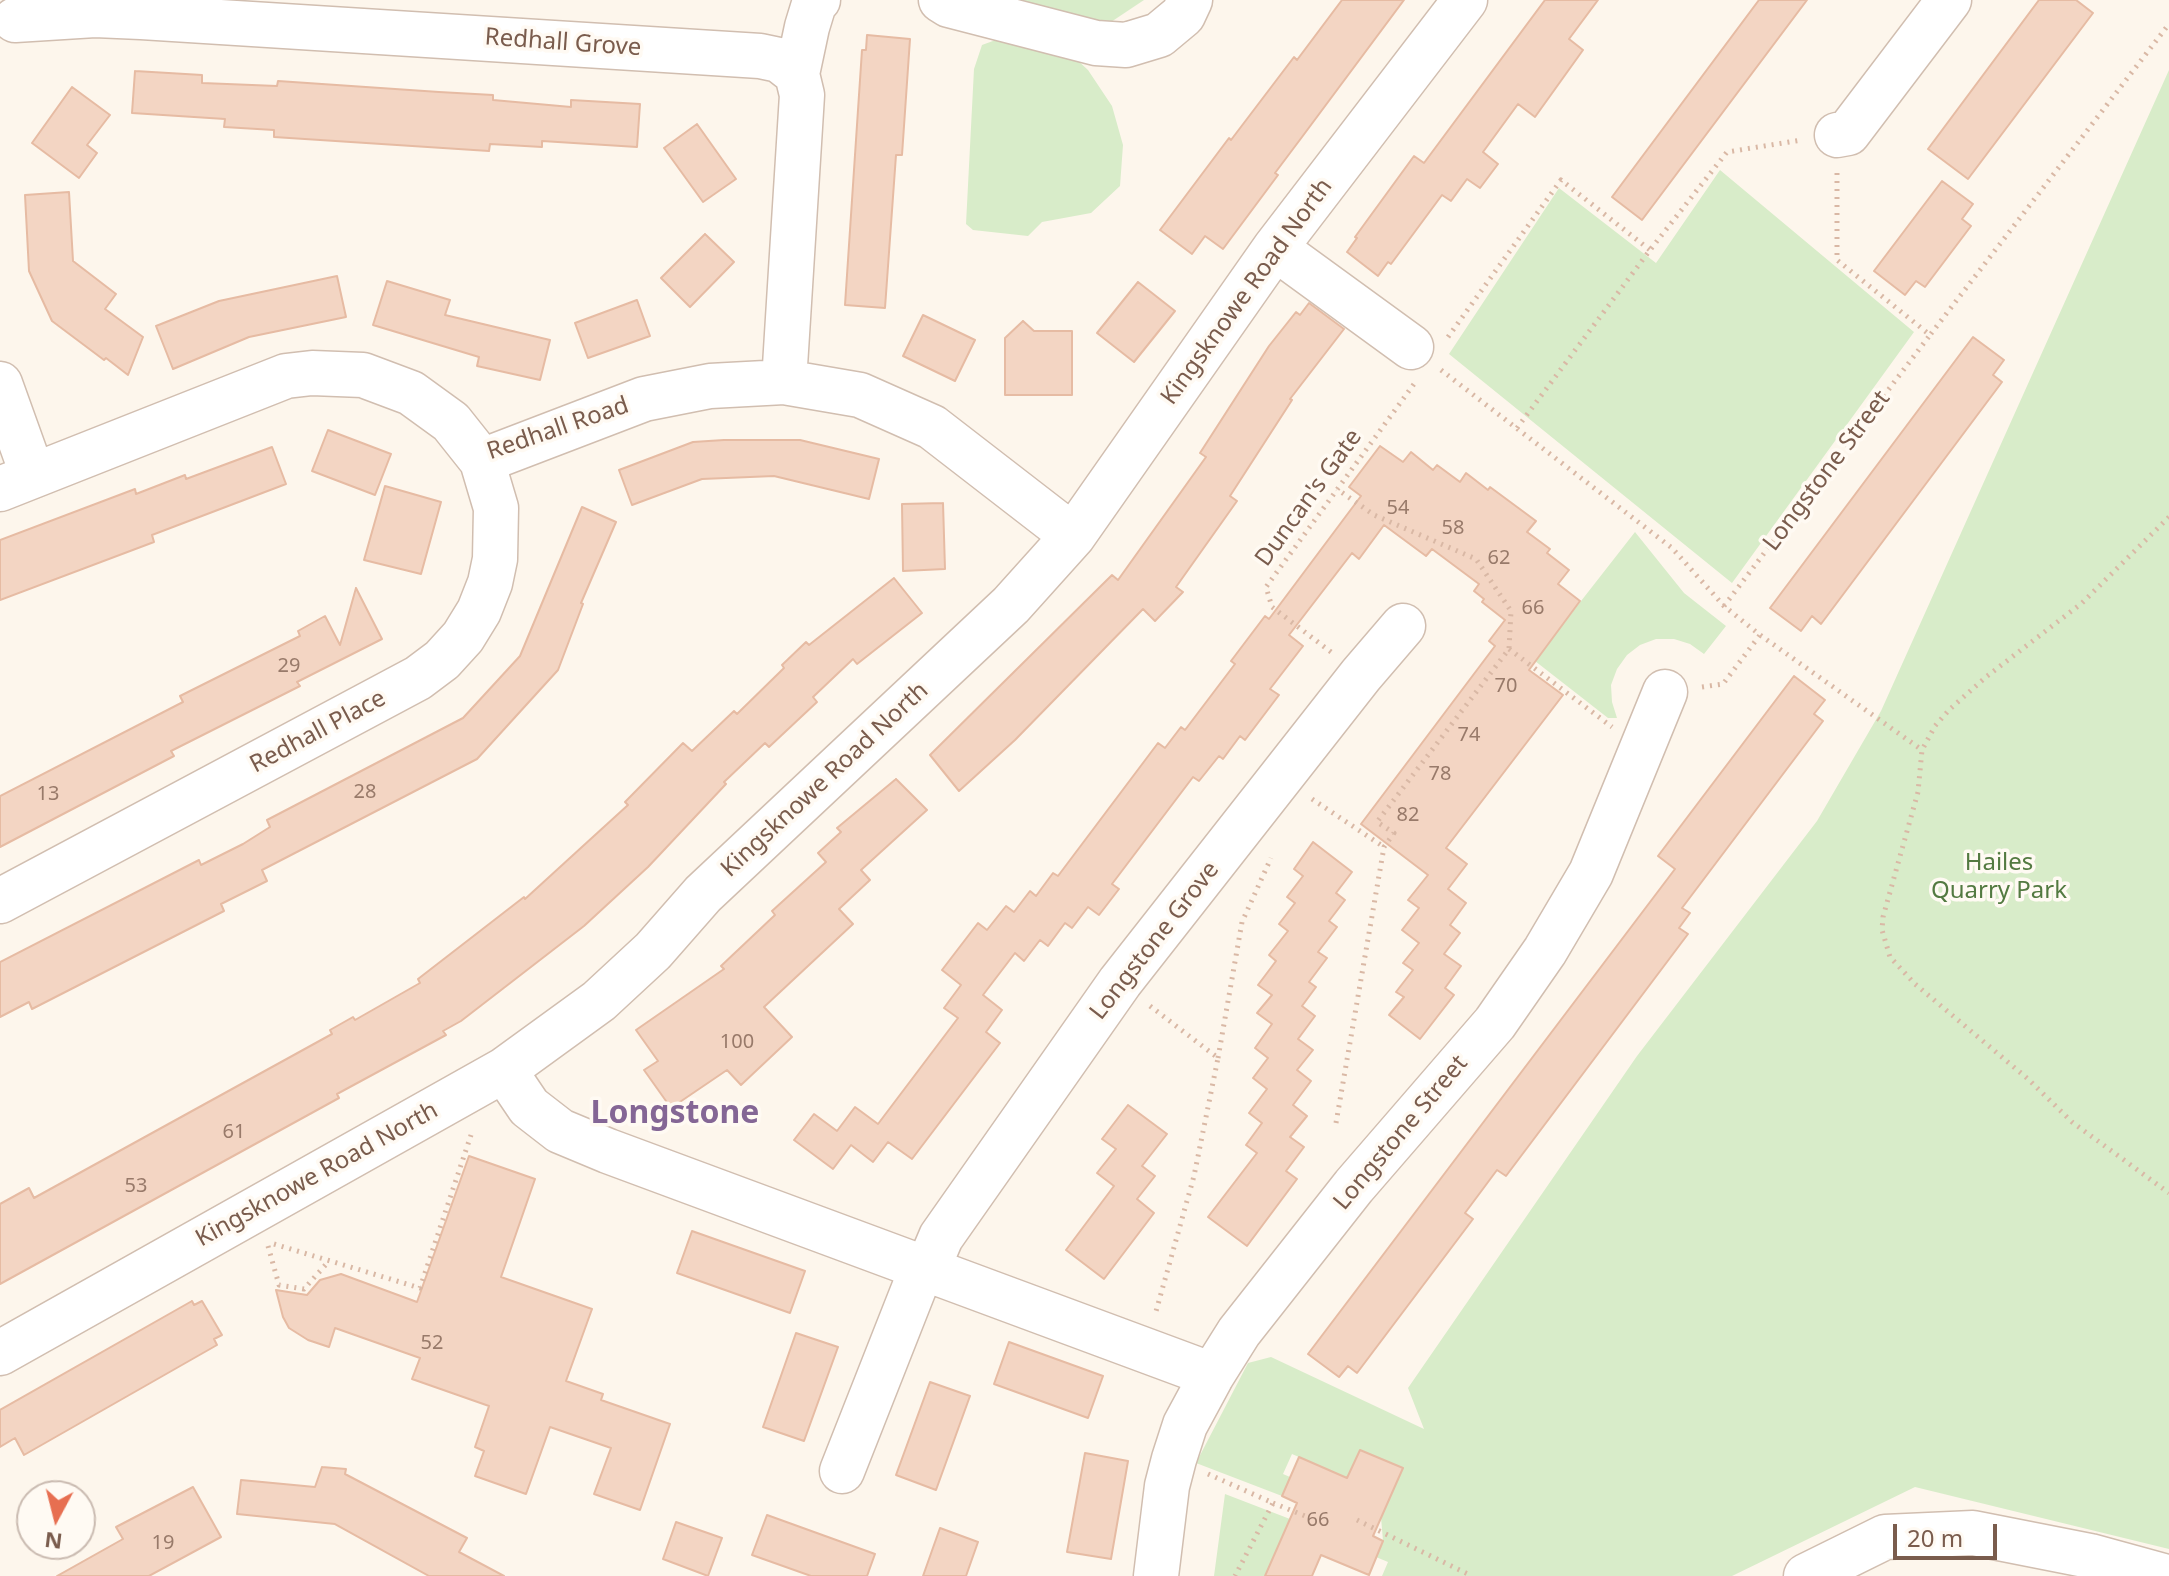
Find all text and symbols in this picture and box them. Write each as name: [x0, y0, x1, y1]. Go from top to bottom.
street label: Redhall Grove: [484, 23, 642, 63]
street label: Kingsknowe Road North: [1155, 173, 1339, 411]
street label: Longstone Street: [1757, 385, 1897, 557]
street label: Redhall Road: [483, 391, 633, 467]
street label: Duncan's Gate: [1250, 424, 1368, 572]
house number: 54: [1387, 496, 1409, 520]
house number: 58: [1442, 516, 1464, 540]
house number: 62: [1488, 546, 1510, 570]
house number: 66: [1522, 596, 1544, 620]
house number: 29: [278, 654, 300, 678]
house number: 70: [1495, 674, 1517, 698]
street label: Kingsknowe Road North: [716, 677, 934, 883]
street label: Redhall Place: [245, 684, 391, 780]
house number: 74: [1458, 723, 1480, 747]
house number: 78: [1429, 762, 1451, 786]
house number: 28: [354, 780, 376, 804]
house number: 13: [37, 782, 59, 806]
house number: 82: [1397, 803, 1419, 827]
park label: Hailes Quarry Park: [1931, 849, 2067, 905]
street label: Longstone Grove: [1084, 856, 1226, 1026]
house number: 100: [720, 1030, 754, 1054]
street label: Longstone Street: [1328, 1050, 1474, 1216]
district label: Longstone: [591, 1095, 759, 1133]
street label: Kingsknowe Road North: [191, 1096, 443, 1254]
house number: 61: [223, 1120, 245, 1144]
house number: 53: [125, 1174, 147, 1198]
house number: 52: [421, 1331, 443, 1355]
north arrow: [16, 1480, 96, 1560]
house number: 66: [1307, 1508, 1329, 1532]
scale bar: [1897, 1508, 2001, 1558]
text: 20 m: [1907, 1521, 1963, 1554]
text: N: [43, 1526, 64, 1558]
house number: 19: [152, 1531, 174, 1555]

